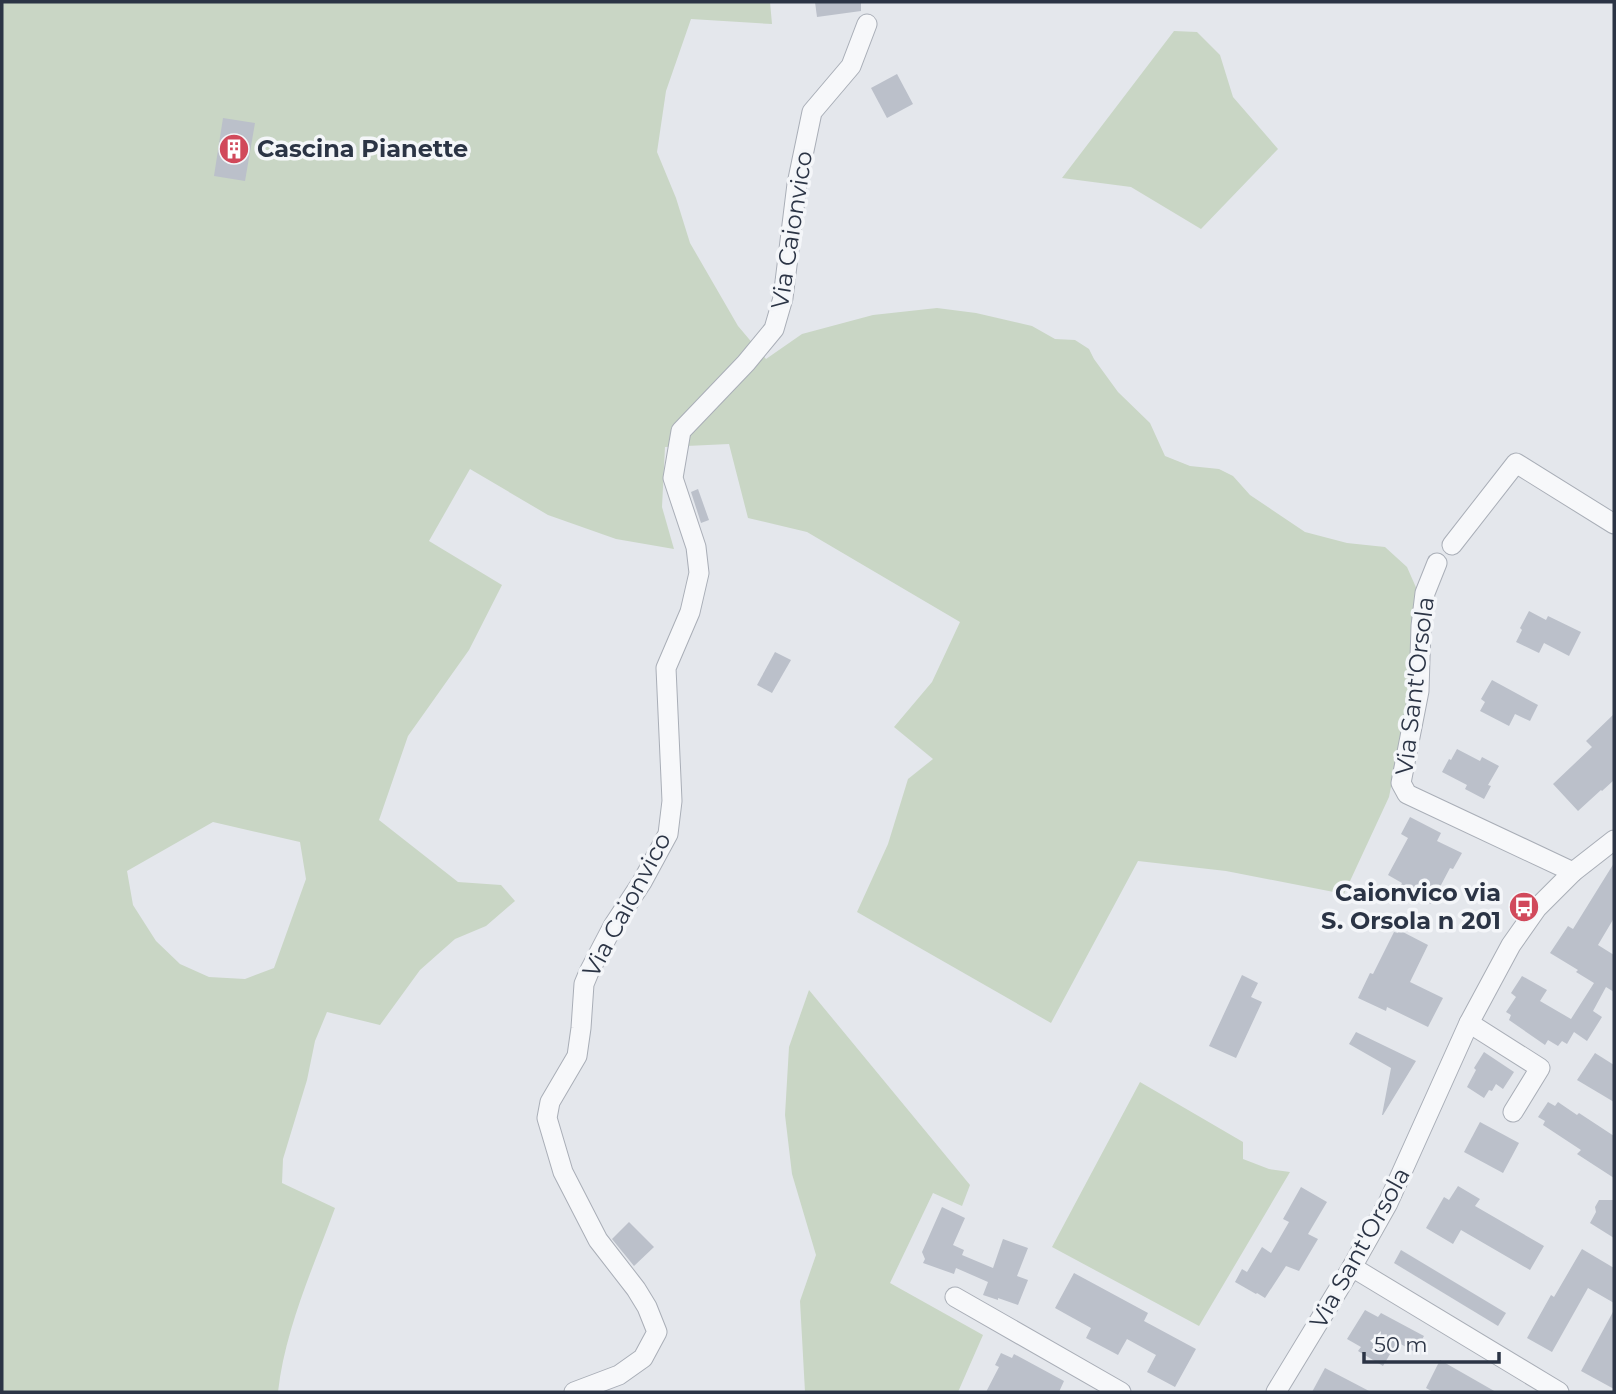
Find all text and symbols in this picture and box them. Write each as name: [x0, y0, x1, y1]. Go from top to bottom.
building icon: Cascina Pianette: [217, 132, 251, 166]
place label: Cascina Pianette: [257, 134, 468, 163]
street label: Via Caionvico: [765, 149, 818, 311]
street label: Via Sant'Orsola: [1389, 595, 1440, 777]
street label: Via Caionvico: [576, 828, 677, 982]
place label: Caionvico via S. Orsola n 201: [1321, 878, 1501, 935]
bus stop icon: Caionvico via S. Orsola n 201: [1507, 890, 1541, 924]
street label: Via Sant'Orsola: [1303, 1162, 1416, 1333]
scale bar: [1364, 1320, 1499, 1364]
text: 50 m: [1374, 1332, 1428, 1357]

